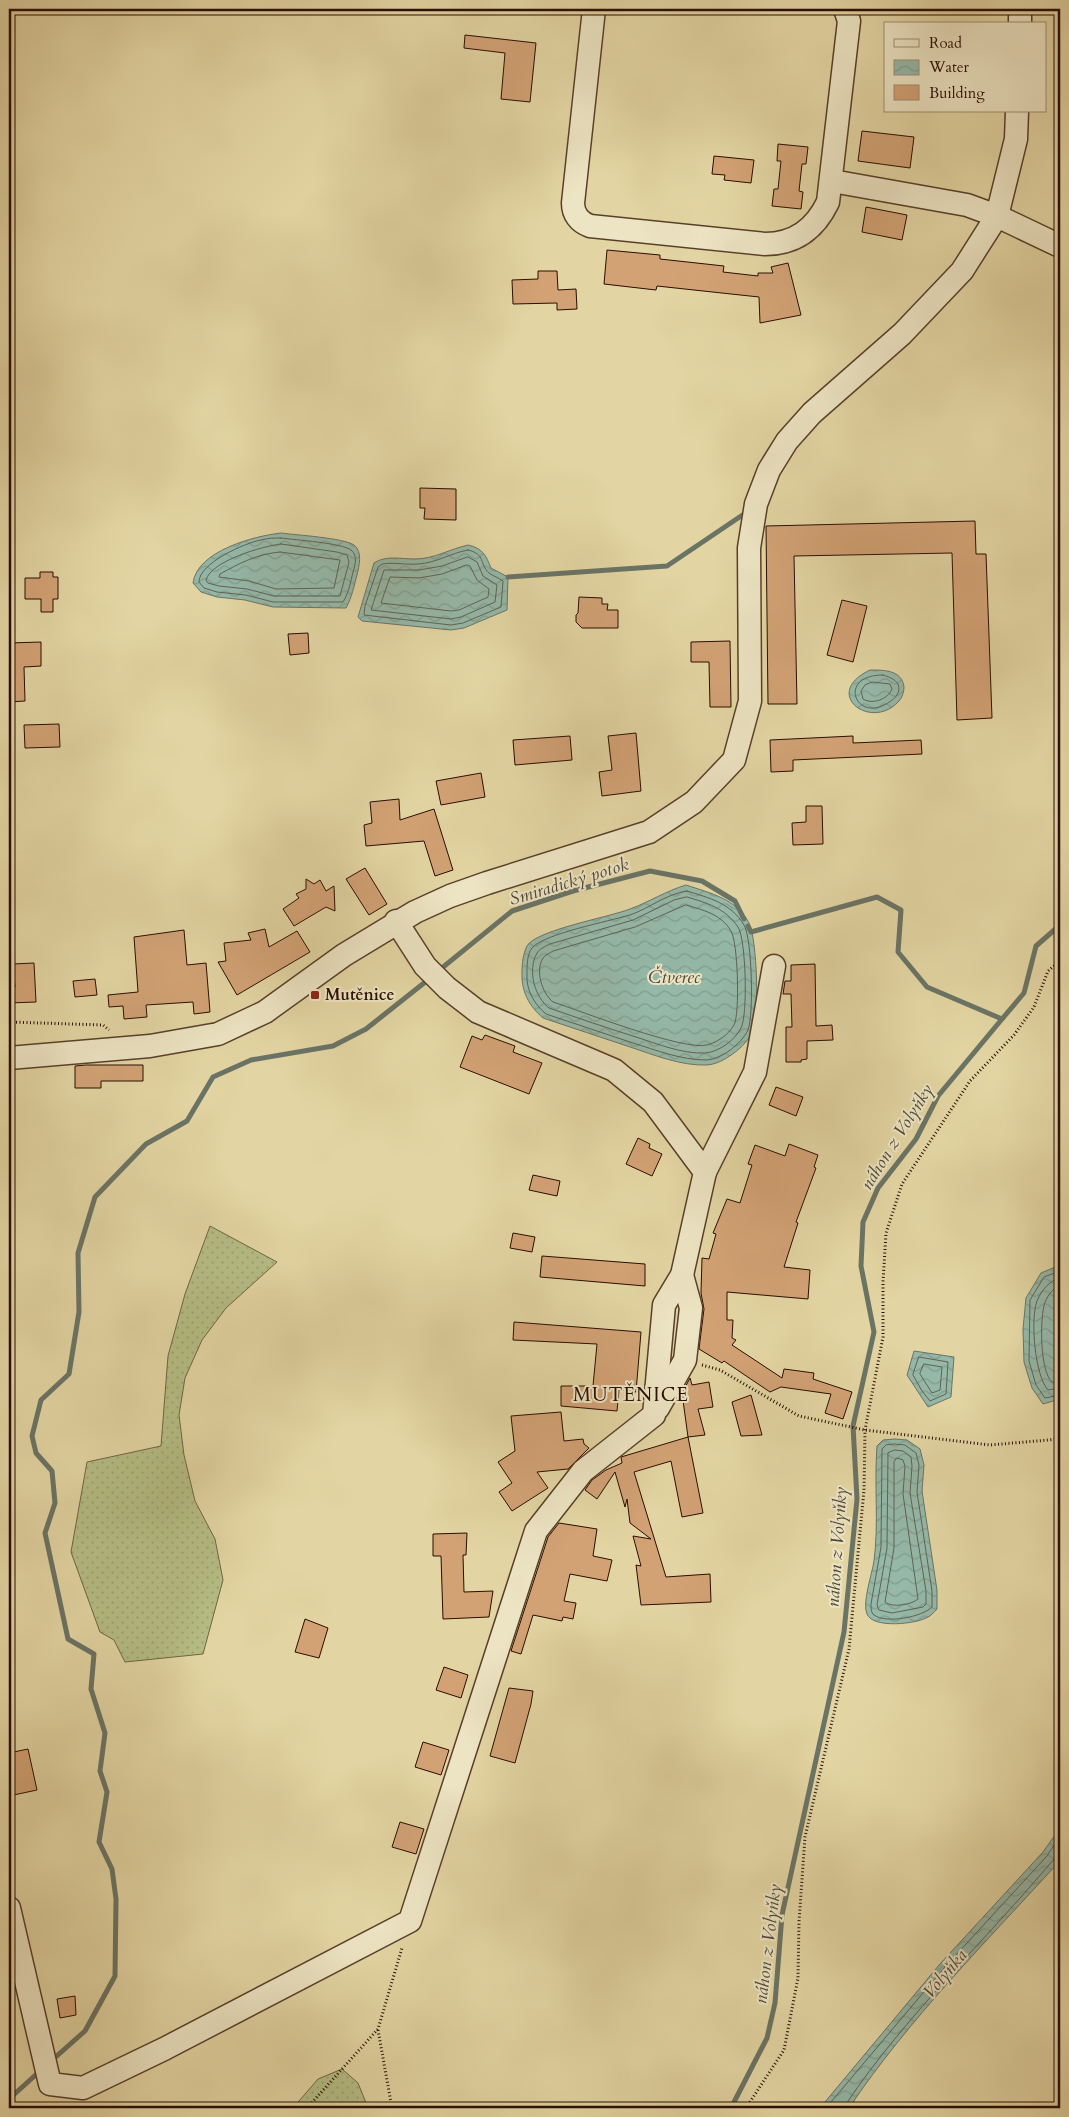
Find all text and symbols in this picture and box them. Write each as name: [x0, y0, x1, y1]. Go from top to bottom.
legend: [884, 22, 1046, 112]
text: Road: [929, 33, 962, 53]
text: Water: [928, 57, 970, 77]
text: Building: [929, 83, 985, 103]
water label: Smiradický potok: [506, 852, 632, 912]
water label: Čtverec: [648, 965, 700, 990]
place label: Mutěnice: [325, 984, 395, 1006]
marker: Mutěnice: [309, 989, 321, 1001]
water label: náhon z Volyňky: [854, 1079, 940, 1195]
district label: MUTĚNICE: [573, 1382, 689, 1408]
water label: náhon z Volyňky: [820, 1486, 854, 1608]
water label: náhon z Volyňky: [748, 1882, 788, 2005]
water label: Volyňka: [917, 1944, 973, 2004]

